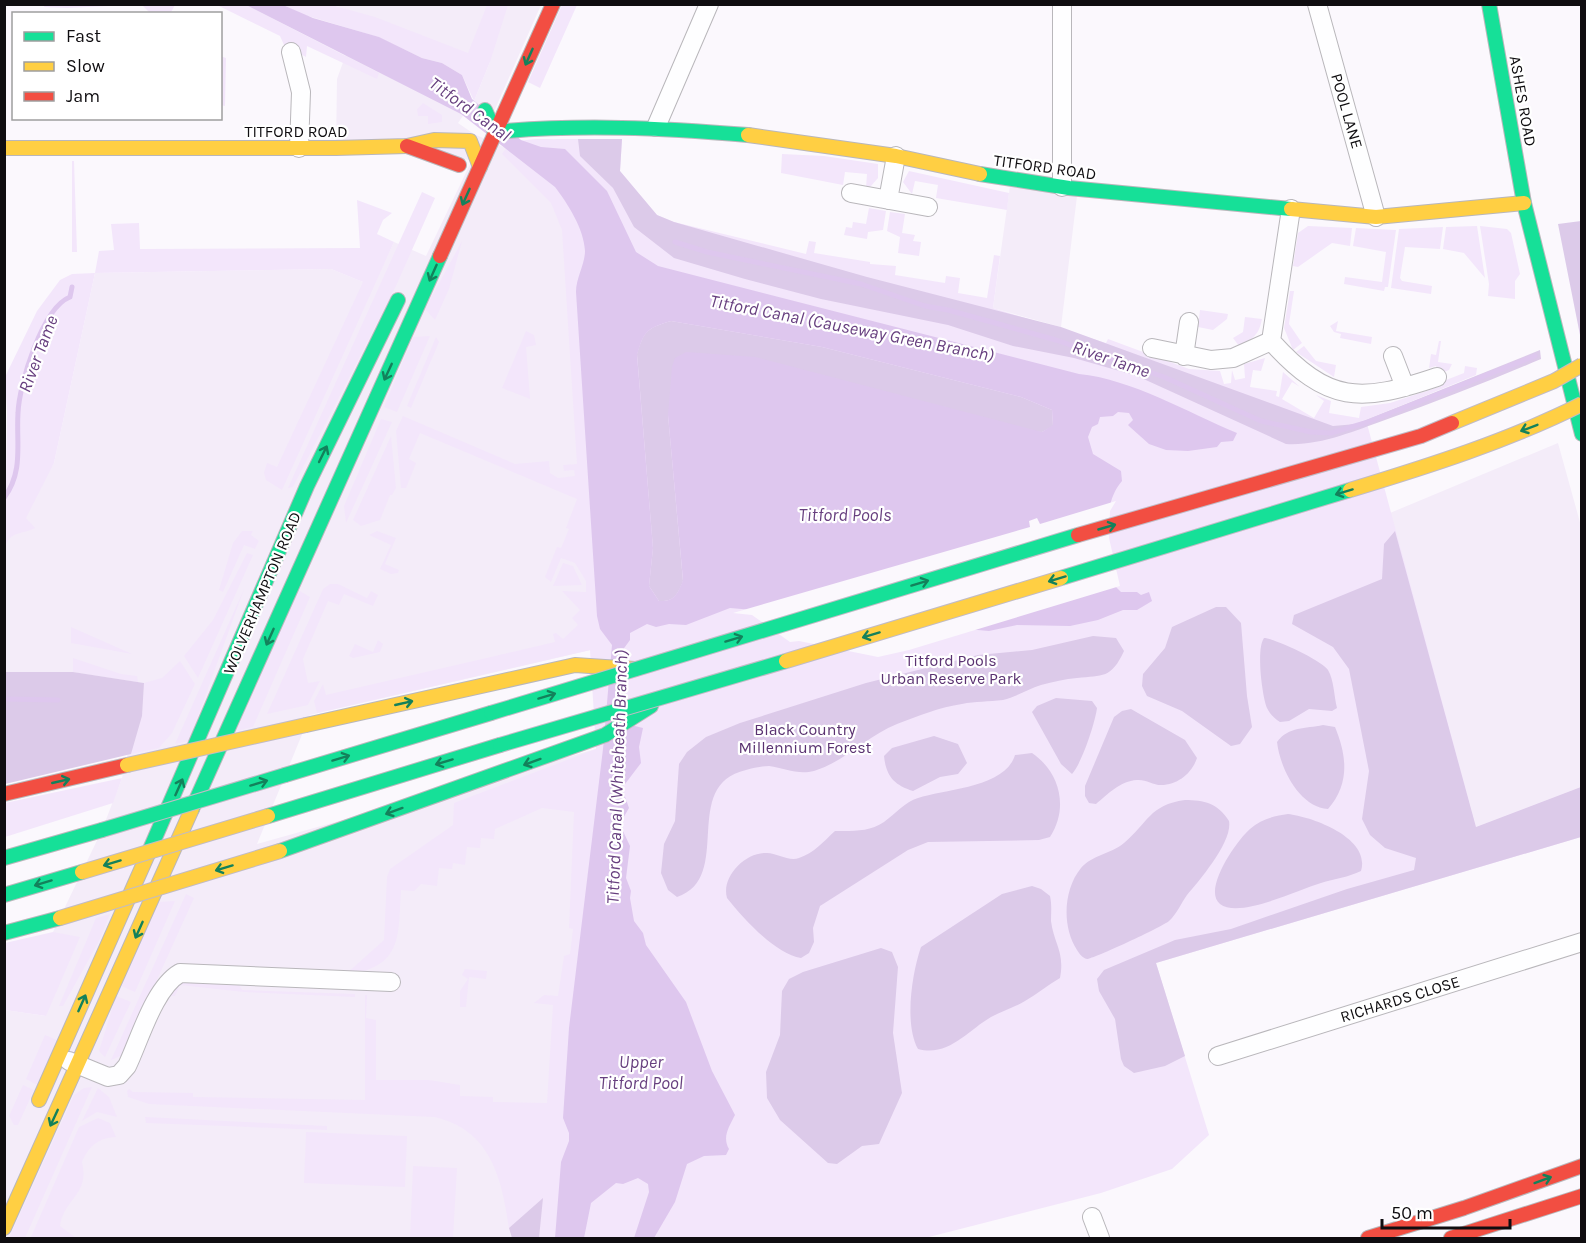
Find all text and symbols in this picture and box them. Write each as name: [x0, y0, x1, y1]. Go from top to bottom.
legend: [12, 12, 222, 120]
text: Fast: [66, 25, 101, 47]
one-way arrow: [523, 47, 535, 65]
street label: ASHES ROAD: [1506, 54, 1540, 148]
text: Slow: [66, 55, 105, 77]
street label: POOL LANE: [1327, 71, 1367, 151]
water label: Titford Canal: [425, 72, 515, 146]
text: Jam: [66, 85, 100, 107]
street label: TITFORD ROAD: [244, 122, 348, 141]
street label: TITFORD ROAD: [993, 150, 1097, 184]
one-way arrow: [460, 187, 472, 205]
one-way arrow: [426, 264, 437, 282]
water label: Titford Canal (Causeway Green Branch): [708, 290, 996, 366]
water label: River Tame: [13, 312, 63, 396]
water label: River Tame: [1069, 335, 1153, 383]
one-way arrow: [382, 362, 394, 380]
one-way arrow: [1520, 424, 1538, 435]
one-way arrow: [317, 446, 329, 464]
one-way arrow: [1335, 487, 1354, 498]
water label: Titford Pools: [799, 504, 891, 526]
street label: WOLVERHAMPTON ROAD: [219, 509, 305, 677]
one-way arrow: [1098, 521, 1117, 532]
one-way arrow: [1048, 574, 1067, 585]
one-way arrow: [911, 577, 930, 588]
one-way arrow: [264, 627, 275, 645]
one-way arrow: [862, 630, 881, 641]
one-way arrow: [724, 633, 743, 644]
water label: Titford Canal (Whiteheath Branch): [602, 649, 632, 905]
park label: Titford Pools Urban Reserve Park: [881, 651, 1021, 688]
one-way arrow: [537, 690, 556, 701]
one-way arrow: [393, 697, 413, 708]
park label: Black Country Millennium Forest: [738, 720, 872, 757]
one-way arrow: [331, 752, 350, 763]
one-way arrow: [435, 757, 454, 768]
one-way arrow: [523, 758, 542, 769]
one-way arrow: [52, 774, 71, 786]
one-way arrow: [249, 777, 268, 788]
one-way arrow: [173, 778, 185, 796]
one-way arrow: [385, 807, 403, 818]
one-way arrow: [103, 858, 122, 869]
one-way arrow: [215, 863, 234, 874]
one-way arrow: [34, 878, 53, 889]
one-way arrow: [133, 920, 144, 938]
street label: RICHARDS CLOSE: [1338, 972, 1462, 1026]
one-way arrow: [77, 994, 88, 1012]
water label: Upper Titford Pool: [599, 1051, 684, 1094]
one-way arrow: [47, 1108, 59, 1126]
one-way arrow: [1533, 1173, 1552, 1184]
scale bar: [1382, 1192, 1510, 1230]
text: 50 m: [1391, 1202, 1433, 1224]

